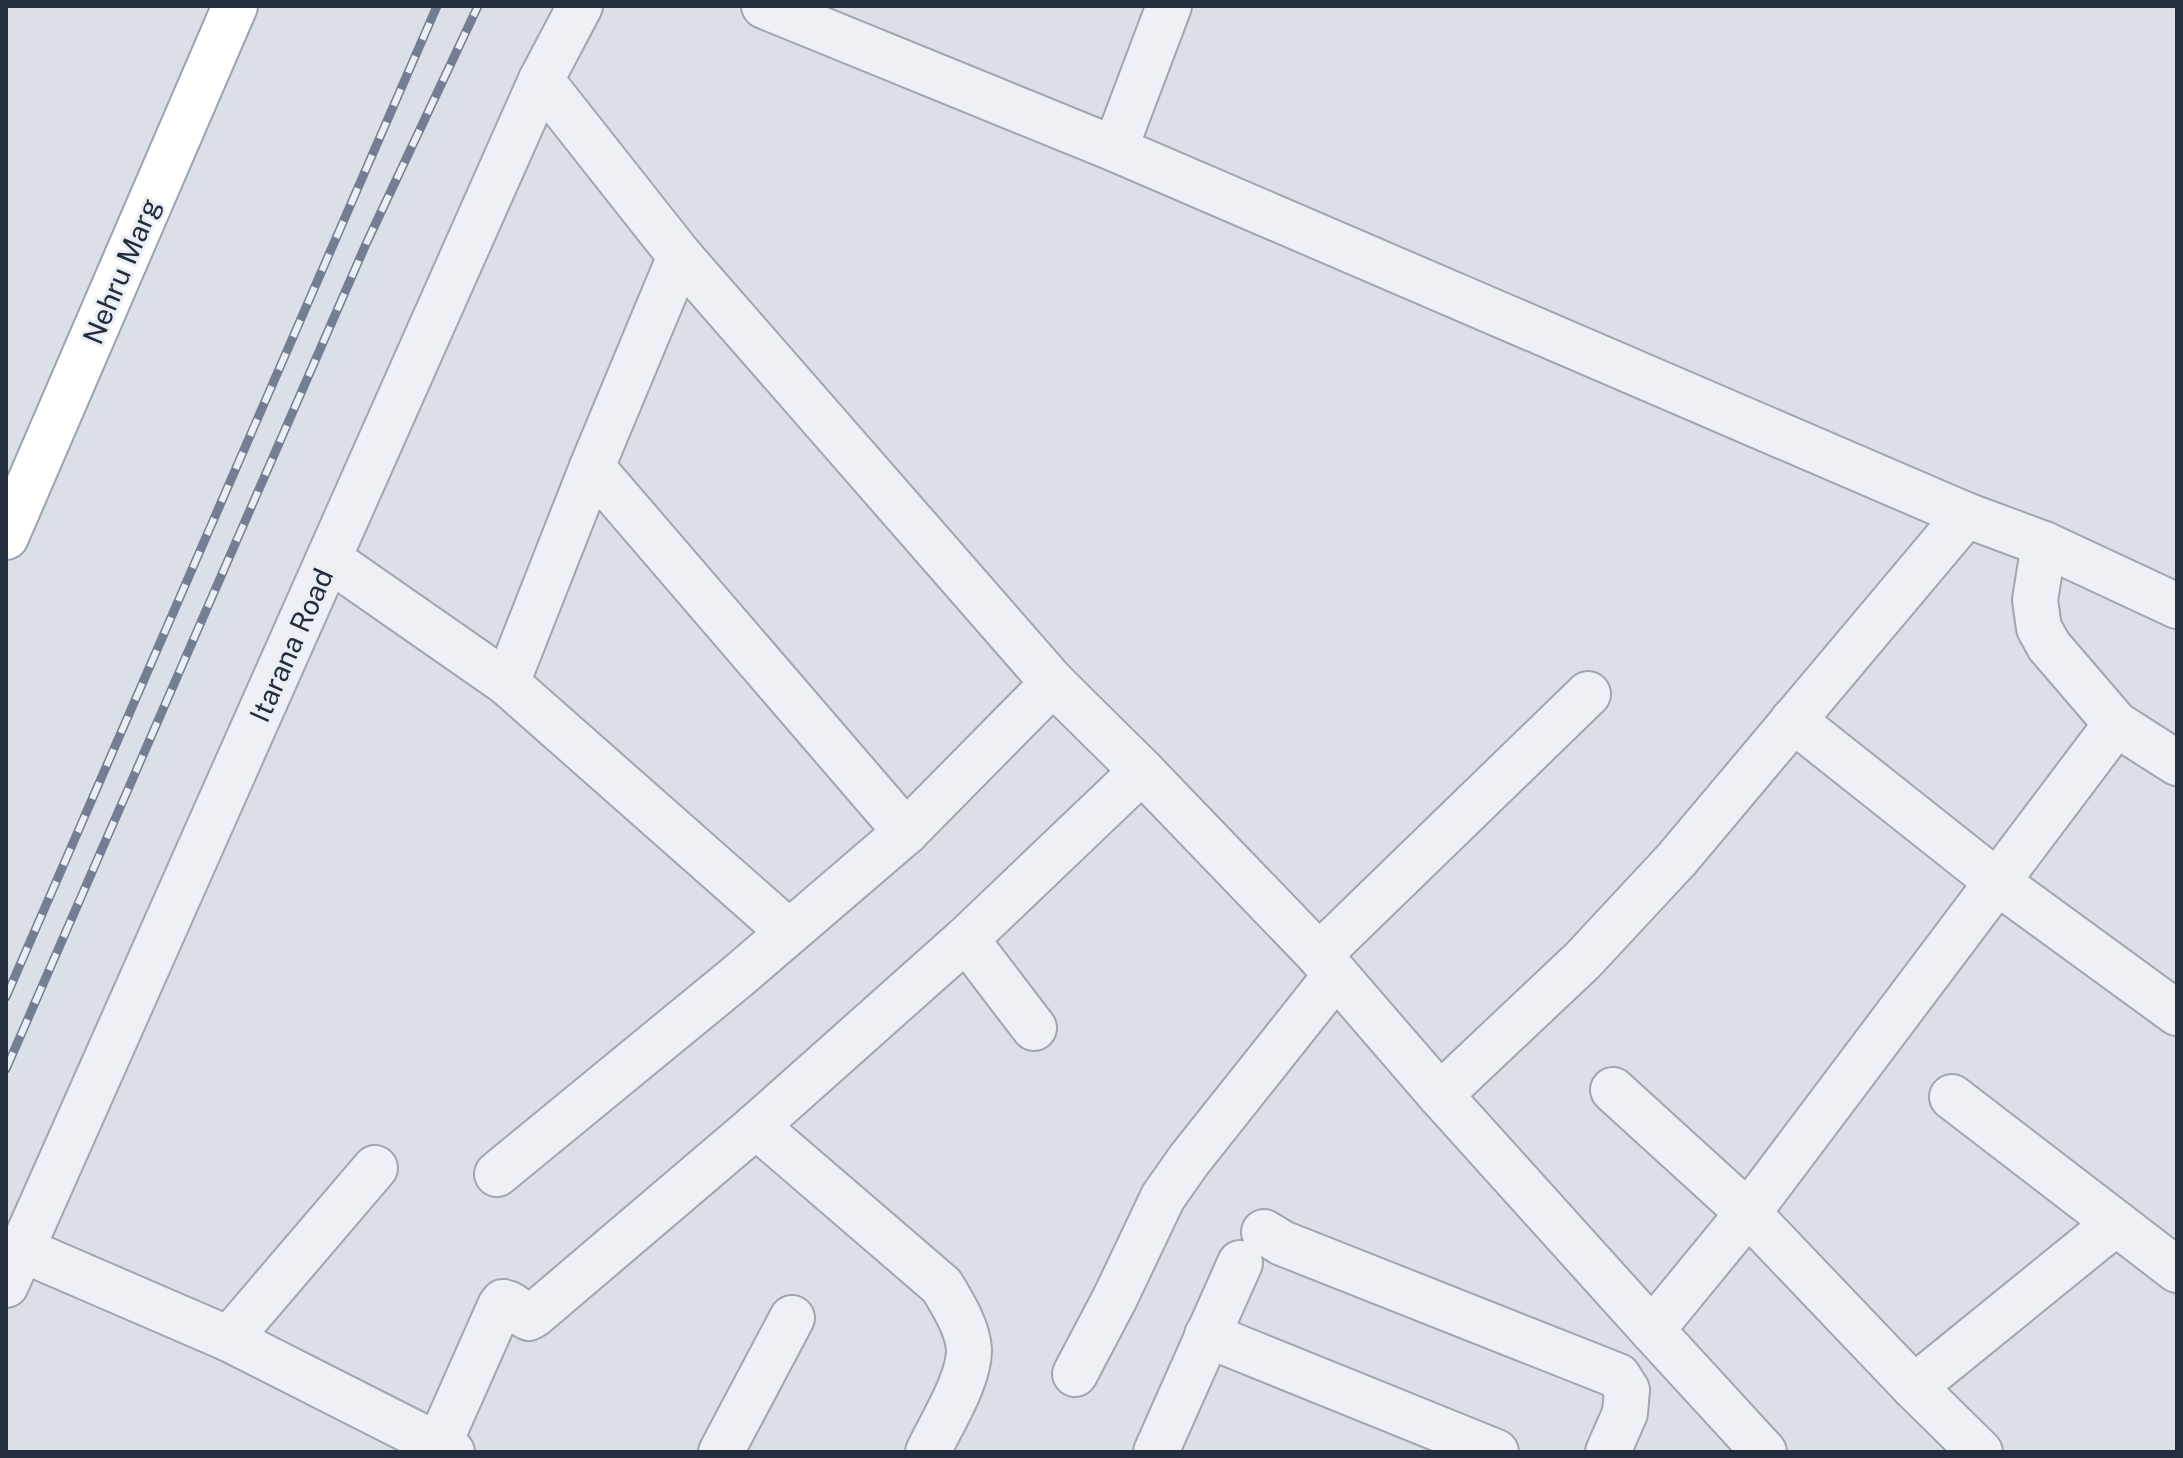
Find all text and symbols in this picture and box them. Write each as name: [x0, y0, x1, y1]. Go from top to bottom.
street label: Nehru Marg: [76, 193, 166, 349]
street label: Itarana Road: [242, 563, 340, 727]

